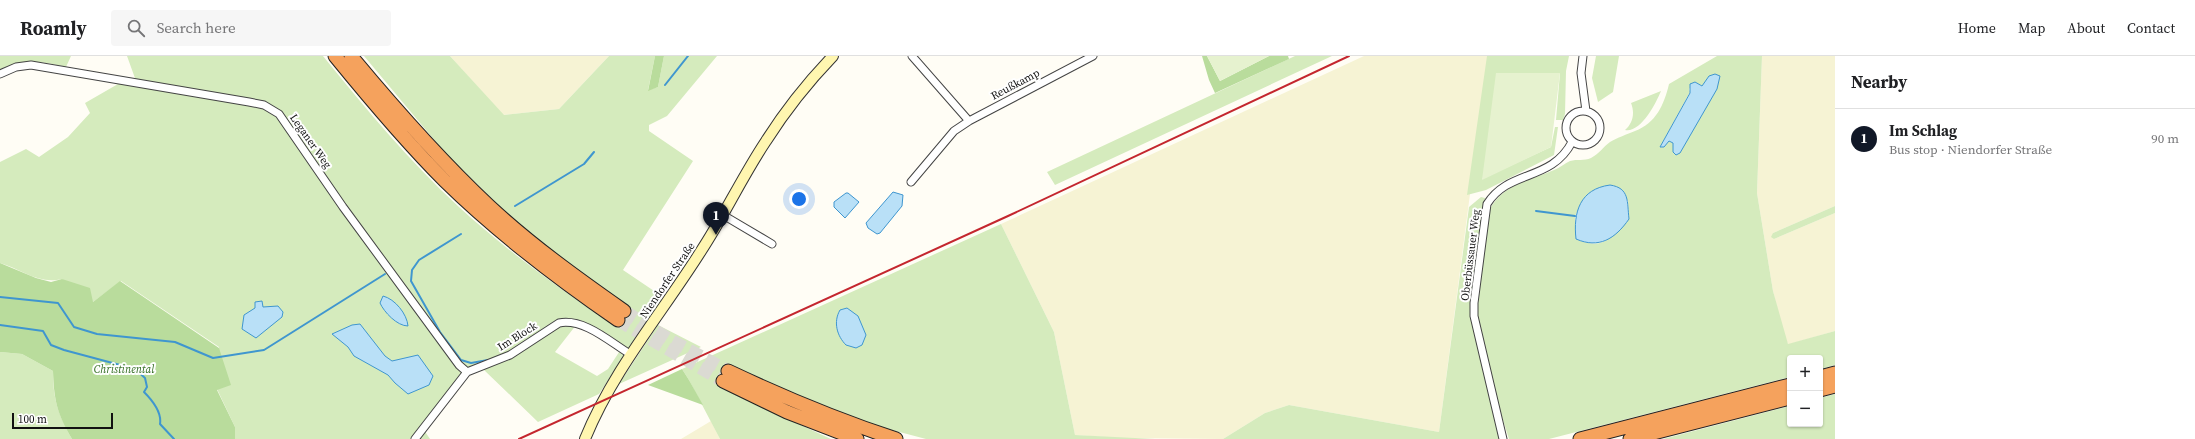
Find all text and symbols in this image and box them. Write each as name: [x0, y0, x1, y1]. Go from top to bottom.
search box: [111, 10, 391, 46]
text: Roamly: [20, 15, 87, 41]
icon: search: [125, 17, 147, 39]
text: Search here: [157, 17, 236, 38]
text: Home: [1958, 18, 1996, 38]
text: Map: [2018, 18, 2045, 38]
text: About: [2067, 18, 2105, 38]
text: Contact: [2127, 18, 2175, 38]
street label: Reußkamp: [988, 65, 1042, 104]
text: Nearby: [1851, 70, 1907, 94]
street label: Leganer Weg: [286, 111, 335, 172]
text: Im Schlag: [1889, 120, 1957, 141]
text: 1: [1860, 130, 1868, 147]
text: 90 m: [2151, 130, 2179, 147]
text: Bus stop · Niendorfer Straße: [1889, 141, 2052, 158]
your location: [789, 189, 809, 209]
pin: 1: [703, 202, 729, 235]
street label: Oberbüssauer Weg: [1457, 208, 1484, 302]
street label: Niendorfer Straße: [636, 239, 699, 321]
street label: Im Block: [495, 318, 541, 354]
map controls: [1787, 355, 1823, 427]
button: +: [1787, 355, 1823, 391]
park label: Christinental: [94, 362, 155, 377]
button: −: [1787, 391, 1823, 427]
scale bar: [12, 411, 113, 430]
text: 100 m: [18, 412, 47, 427]

